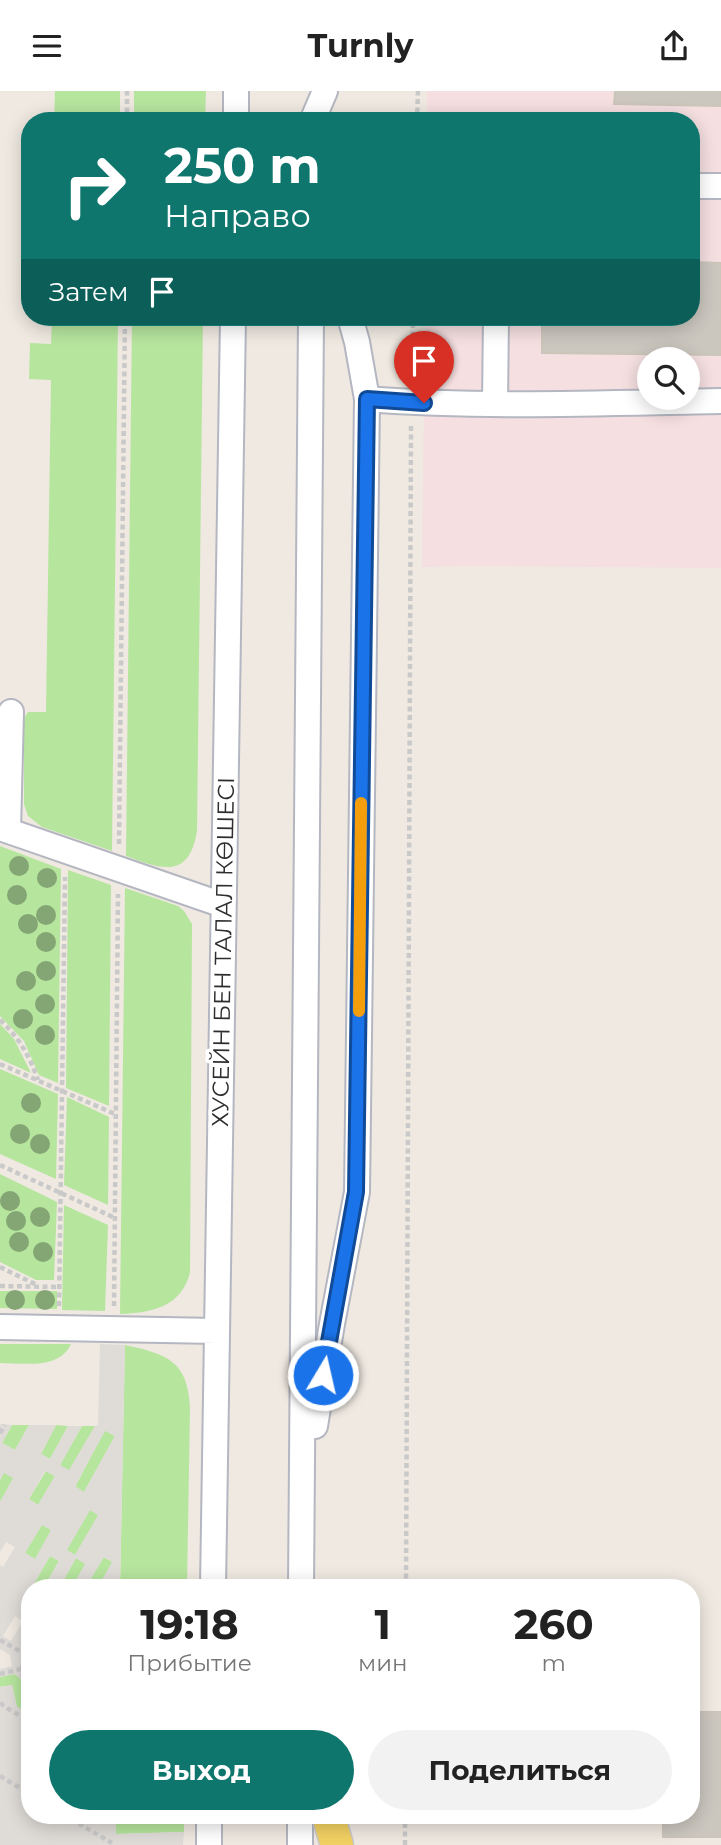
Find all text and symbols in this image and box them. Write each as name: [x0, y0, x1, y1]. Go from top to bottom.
text: Turnly: [308, 26, 413, 65]
icon: menu: [28, 27, 66, 65]
icon: share: [655, 27, 693, 65]
text: 250 m: [164, 136, 321, 195]
icon: right: [49, 140, 140, 231]
text: Направо: [164, 196, 311, 235]
icon: arrive: [143, 273, 181, 311]
text: Затем: [49, 276, 129, 308]
pin: [394, 331, 454, 403]
icon: arrive: [405, 342, 443, 380]
map controls: [637, 347, 700, 410]
button: search: [637, 347, 700, 410]
street label: ХУСЕЙН БЕН ТАЛАЛ КӨШЕСІ: [206, 777, 240, 1127]
position arrow: [286, 1338, 360, 1412]
text: 19:18: [140, 1598, 239, 1650]
text: 1: [375, 1598, 391, 1650]
text: 260: [514, 1598, 594, 1650]
text: Прибытие: [127, 1649, 252, 1677]
text: мин: [358, 1649, 408, 1677]
text: m: [542, 1649, 566, 1677]
button: Выход: [49, 1730, 354, 1810]
button: Поделиться: [368, 1730, 672, 1810]

